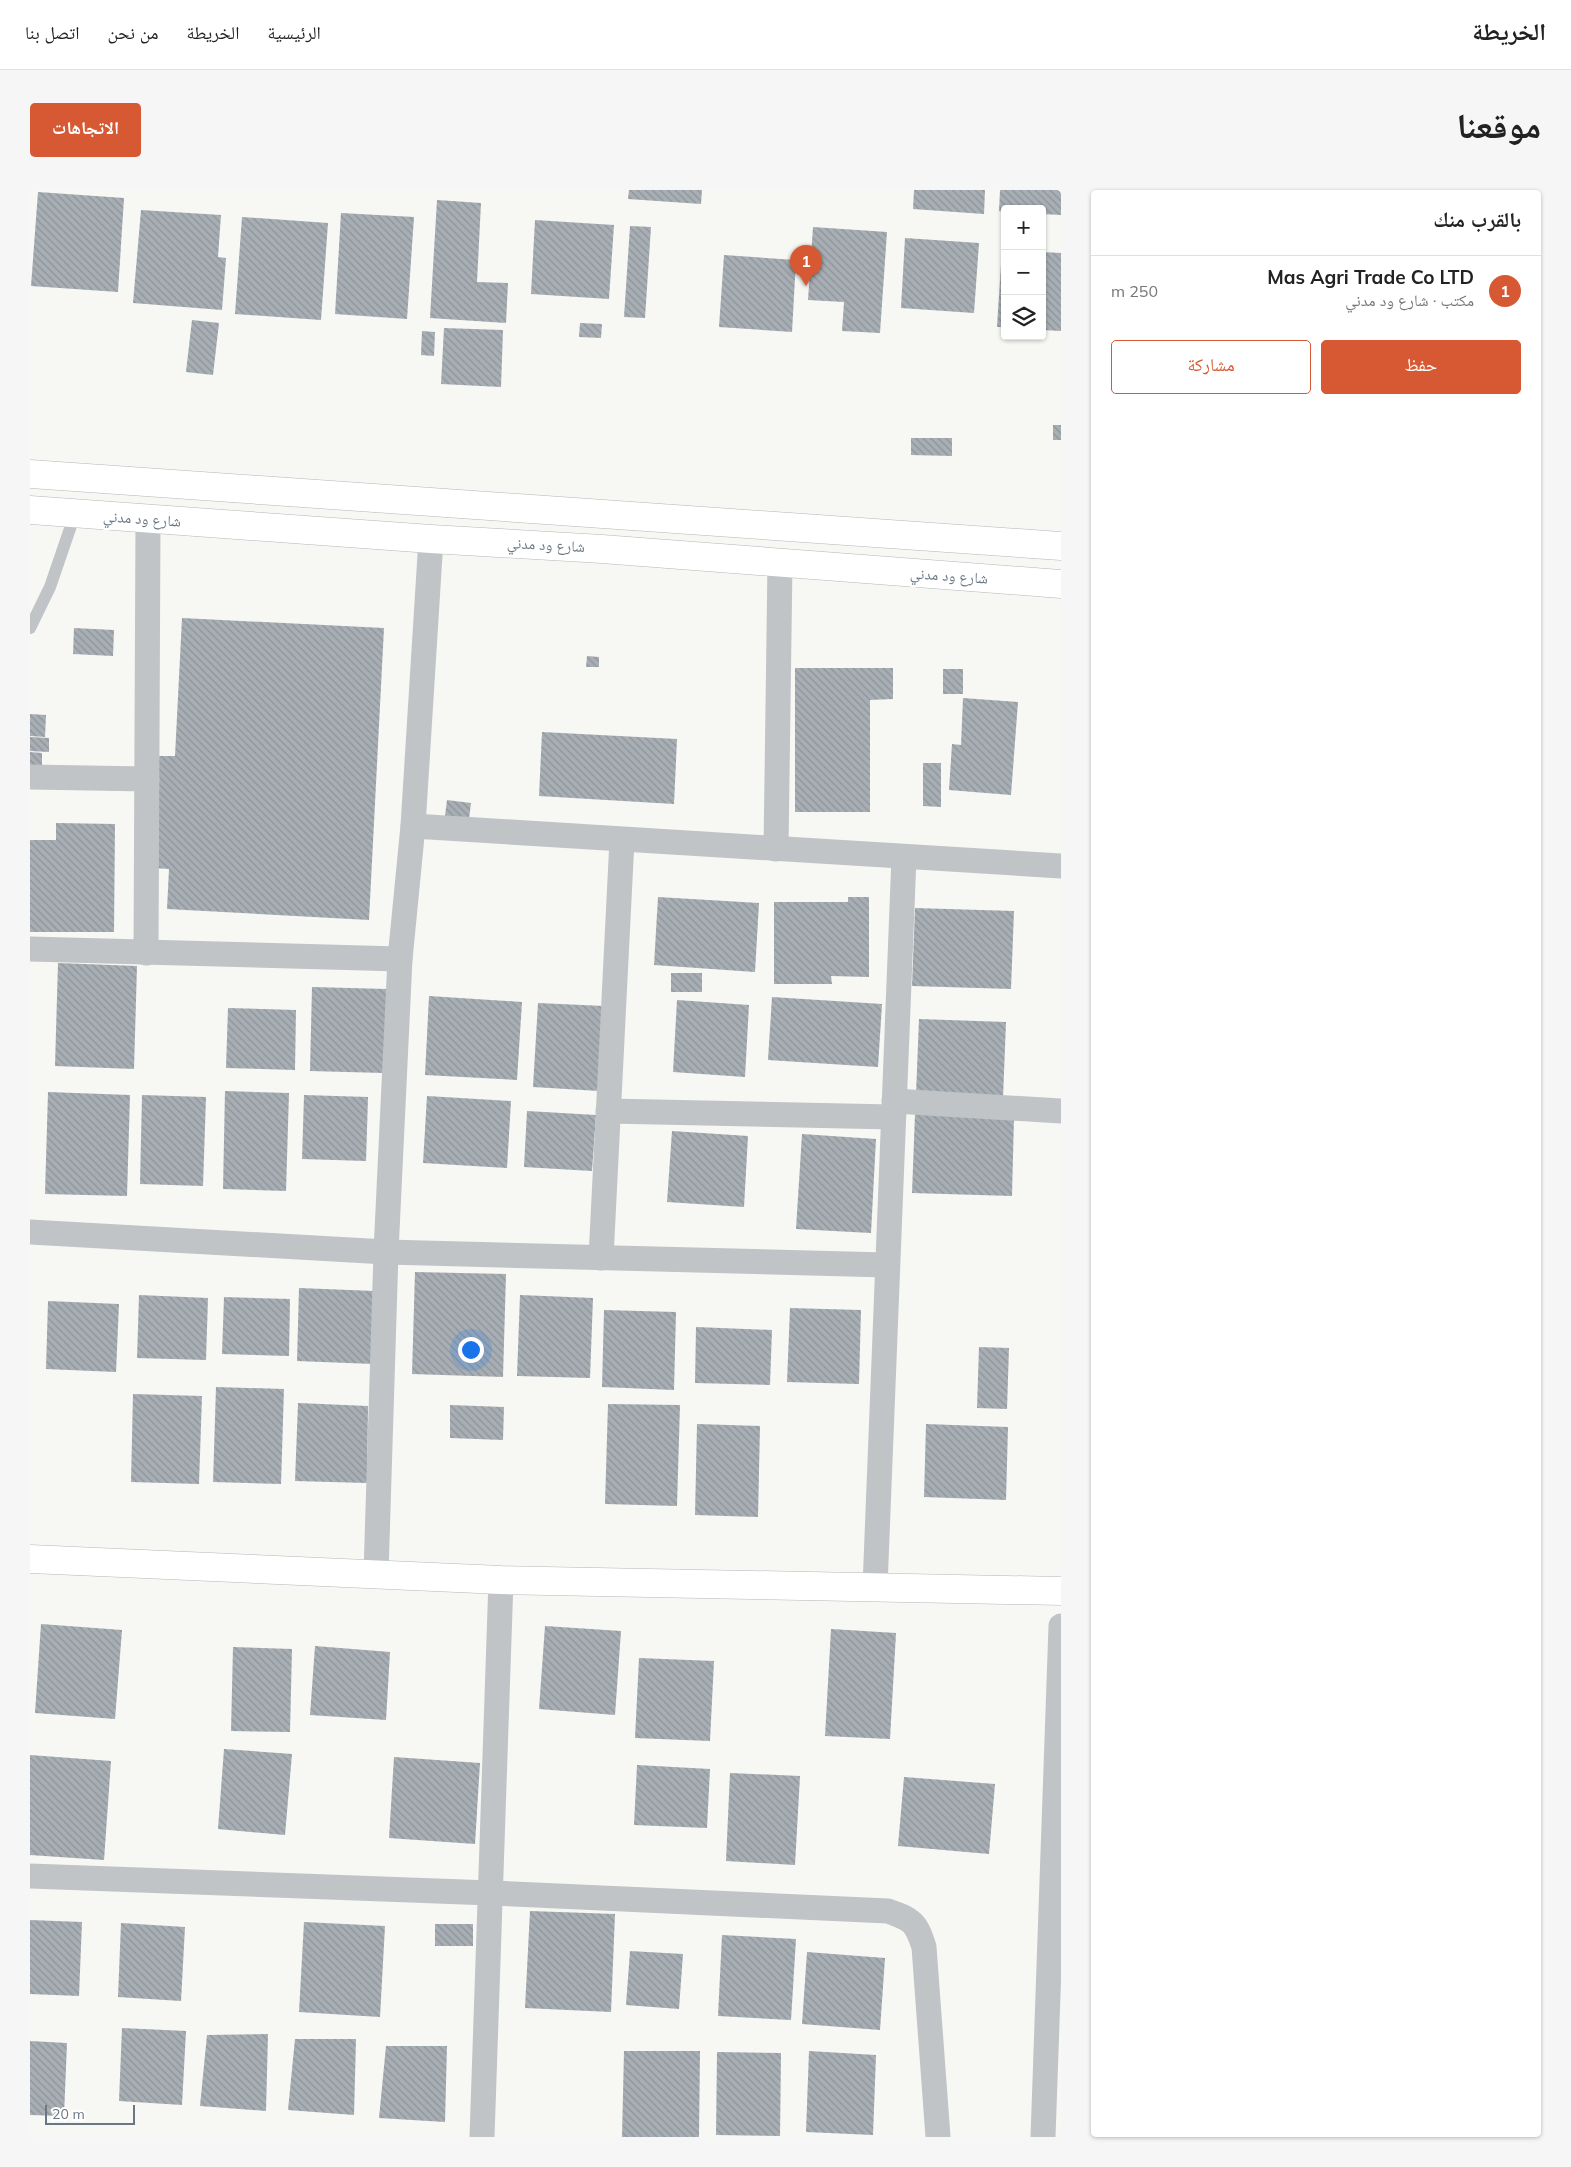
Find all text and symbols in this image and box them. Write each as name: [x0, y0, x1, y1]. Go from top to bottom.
text: الخريطة: [1472, 16, 1546, 46]
text: اتصل بنا: [25, 21, 80, 44]
text: من نحن: [108, 21, 158, 44]
text: الخريطة: [186, 21, 239, 44]
text: الرئيسية: [267, 21, 321, 44]
button: الاتجاهات: [30, 103, 141, 157]
text: موقعنا: [1456, 103, 1541, 147]
map controls: [1001, 205, 1046, 340]
button: +: [1001, 205, 1046, 250]
text: بالقرب منك: [1433, 206, 1521, 232]
pin: 1: [790, 245, 822, 286]
button: −: [1001, 250, 1046, 295]
text: Mas Agri Trade Co LTD: [1267, 265, 1474, 289]
text: 250 m: [1111, 281, 1158, 301]
text: 1: [1500, 281, 1510, 301]
text: مكتب · شارع ود مدني: [1345, 290, 1474, 310]
button: layers: [1001, 295, 1046, 340]
button: مشاركة: [1111, 340, 1311, 394]
button: حفظ: [1321, 340, 1521, 394]
street label: شارع ود مدني: [102, 506, 182, 534]
street label: شارع ود مدني: [506, 533, 586, 559]
street label: شارع ود مدني: [909, 563, 989, 591]
your location: [458, 1337, 484, 1363]
scale bar: [45, 2102, 135, 2125]
text: 20 m: [52, 2105, 85, 2123]

